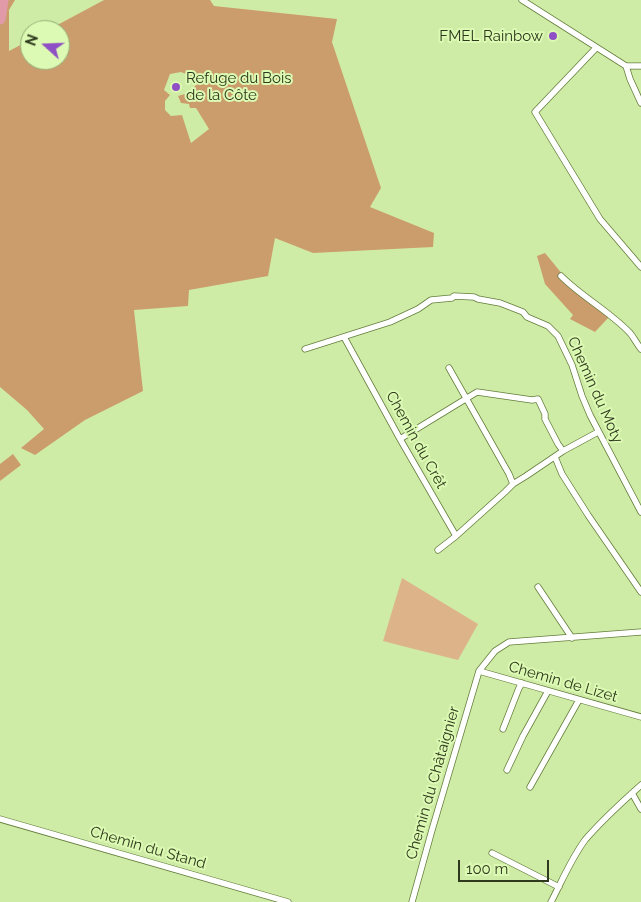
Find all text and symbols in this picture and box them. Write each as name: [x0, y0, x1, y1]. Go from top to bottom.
north arrow: [20, 20, 70, 70]
place label: FMEL Rainbow: [439, 27, 543, 45]
marker: FMEL Rainbow: [547, 30, 559, 42]
text: N: [22, 32, 41, 48]
place label: Refuge du Bois de la Côte: [186, 69, 292, 104]
marker: Refuge du Bois de la Côte: [170, 81, 182, 93]
street label: Chemin du Moty: [563, 334, 627, 446]
street label: Chemin du Crêt: [382, 388, 450, 492]
street label: Chemin de Lizet: [506, 658, 620, 706]
street label: Chemin du Châtaignier: [403, 704, 463, 862]
street label: Chemin du Stand: [88, 823, 208, 873]
scale bar: [461, 850, 552, 882]
text: 100 m: [466, 860, 508, 878]

